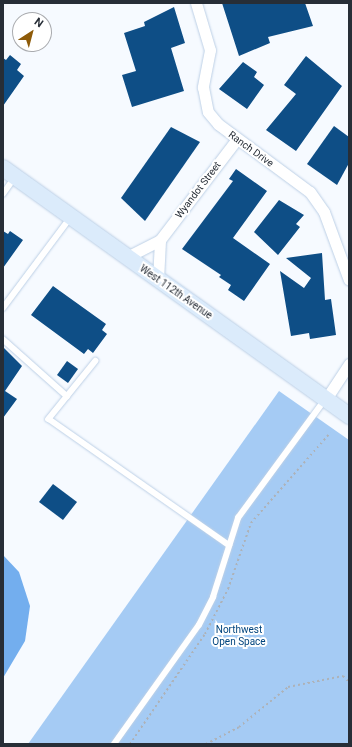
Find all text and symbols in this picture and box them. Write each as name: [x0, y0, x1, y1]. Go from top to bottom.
north arrow: [12, 12, 52, 52]
text: N: [32, 15, 46, 30]
street label: Ranch Drive: [226, 129, 276, 169]
street label: Wyandot Street: [173, 159, 223, 221]
street label: West 112th Avenue: [137, 262, 215, 322]
park label: Northwest Open Space: [212, 623, 266, 646]

